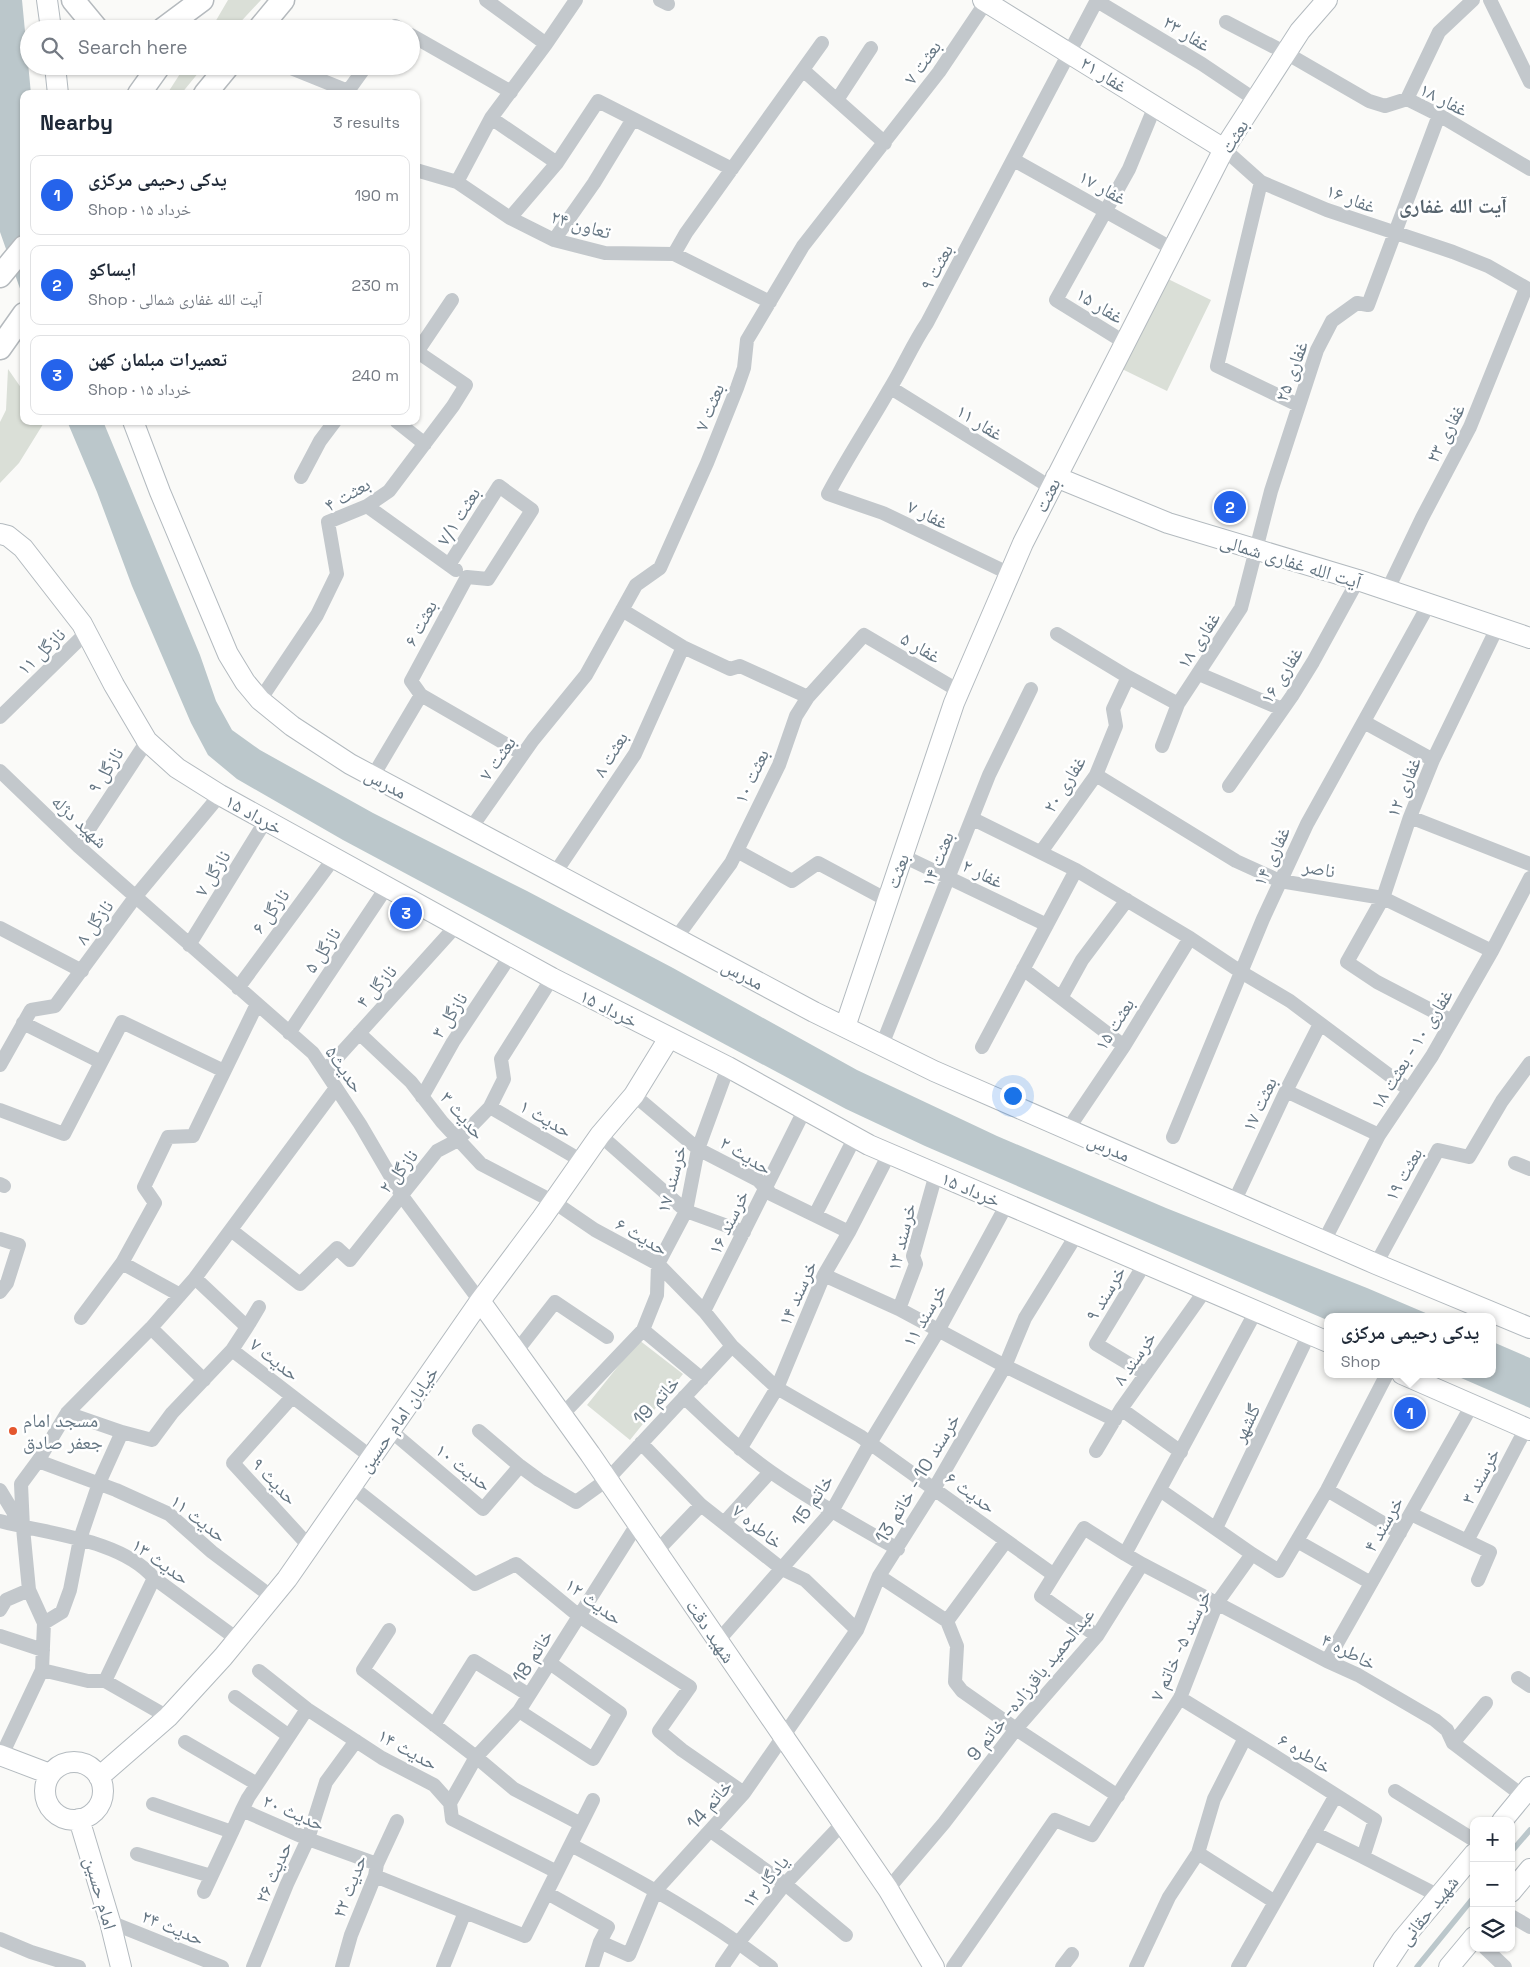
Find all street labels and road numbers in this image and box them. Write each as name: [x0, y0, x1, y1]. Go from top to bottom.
street label: غفار ۲۳: [1158, 10, 1215, 57]
street label: بعثت ۷: [898, 35, 947, 89]
street label: غفار ۲۱: [1075, 50, 1132, 99]
street label: غفار ۱۸: [1415, 77, 1473, 122]
street label: بعثت: [1214, 115, 1254, 158]
street label: غفار ۱۷: [1074, 164, 1131, 211]
street label: غفار ۱۶: [1323, 178, 1379, 219]
street label: تعاون ۲۴: [548, 204, 614, 245]
street label: بعثت ۹: [914, 240, 959, 295]
street label: غفار ۱۵: [1071, 282, 1128, 329]
street label: غفاری ۲۵: [1269, 337, 1314, 405]
street label: بعثت ۷: [689, 380, 730, 435]
street label: غفار ۱۱: [951, 398, 1008, 447]
street label: غفاری ۲۳: [1420, 399, 1471, 467]
street label: بعثت ۴: [320, 471, 375, 517]
street label: بعثت: [1028, 474, 1066, 517]
street label: بعثت ۷/۱: [431, 482, 486, 550]
street label: غفار ۷: [903, 494, 953, 535]
street label: آیت الله غفاری شمالی: [1217, 528, 1365, 595]
street label: بعثت ۶: [398, 596, 443, 651]
street label: غفاری ۱۸: [1171, 607, 1226, 673]
street label: نازگل ۱۱: [12, 622, 71, 681]
street label: غفار ۵: [896, 626, 946, 669]
street label: غفاری ۱۶: [1254, 642, 1309, 709]
street label: بعثت ۸: [587, 727, 634, 782]
street label: بعثت ۷: [473, 731, 522, 785]
street label: نازگل ۹: [81, 743, 129, 798]
street label: بعثت ۱۰: [728, 745, 775, 808]
street label: غفاری ۲۰: [1037, 751, 1092, 818]
street label: غفاری ۱۲: [1380, 753, 1427, 821]
street label: مدرس: [360, 762, 411, 805]
street label: ۱۵ خرداد: [221, 788, 287, 840]
street label: شهید دژله: [46, 789, 113, 854]
street label: غفاری ۱۴: [1247, 822, 1296, 890]
street label: بعثت ۱۴: [915, 828, 960, 890]
street label: نازگل ۷: [189, 845, 236, 901]
street label: بعثت: [880, 850, 915, 892]
street label: غفار ۲: [958, 853, 1008, 894]
street label: ناصر: [1300, 853, 1337, 884]
street label: نازگل ۶: [246, 884, 295, 939]
street label: نازگل ۸: [70, 895, 119, 950]
street label: نازگل ۵: [298, 923, 347, 978]
street label: مدرس: [717, 953, 768, 996]
street label: نازگل ۴: [350, 959, 402, 1013]
street label: ۱۵ خرداد: [575, 983, 642, 1034]
street label: غفاری ۱۰ - بعثت ۱۸: [1364, 984, 1459, 1114]
street label: نازگل ۳: [425, 988, 473, 1043]
street label: بعثت ۱۵: [1089, 993, 1140, 1055]
street label: حدیث۵: [320, 1041, 370, 1098]
street label: بعثت ۱۷: [1236, 1073, 1283, 1136]
street label: حدیث ۳: [435, 1086, 491, 1145]
street label: حدیث ۱: [515, 1093, 576, 1143]
street label: مدرس: [1083, 1127, 1134, 1168]
street label: حدیث ۲: [715, 1130, 776, 1181]
street label: خرسند ۱۷: [651, 1143, 692, 1216]
street label: بعثت ۱۹: [1379, 1143, 1428, 1205]
street label: نازگل ۲: [373, 1144, 424, 1199]
street label: ۱۵ خرداد: [937, 1166, 1004, 1213]
street label: خرسند ۱۶: [702, 1186, 755, 1259]
street label: خرسند ۱۳: [881, 1201, 922, 1274]
street label: حدیث ۶: [611, 1211, 672, 1261]
street label: خرسند ۱۴: [772, 1257, 823, 1330]
street label: خرسند ۹: [1079, 1261, 1132, 1326]
street label: خرسند ۱۱: [896, 1279, 952, 1351]
street label: خرسند ۸: [1107, 1326, 1162, 1390]
street label: حدیث ۷: [245, 1332, 305, 1387]
street label: خیابان امام حسین: [352, 1361, 445, 1478]
street label: خاتم 19: [627, 1371, 685, 1430]
street label: گلشهر: [1226, 1400, 1267, 1448]
street label: خرسند 10 - خاتم 13: [869, 1409, 966, 1548]
street label: حدیث ۱۰: [430, 1438, 497, 1497]
street label: خرسند ۳: [1455, 1444, 1506, 1509]
street label: حدیث ۹: [246, 1452, 303, 1511]
street label: حدیث ۶: [940, 1466, 1001, 1519]
street label: خاتم 15: [786, 1470, 839, 1531]
street label: حدیث ۱۱: [165, 1489, 232, 1548]
street label: خرسند ۴: [1358, 1492, 1409, 1557]
street label: خاطره ۷: [727, 1498, 788, 1554]
street label: حدیث ۱۳: [127, 1533, 195, 1590]
street label: حدیث ۱۲: [560, 1572, 627, 1631]
street label: خرسند ۵- خاتم ۷: [1144, 1586, 1217, 1705]
street label: شهید دقت: [680, 1595, 741, 1668]
street label: عبدالحمید باقرزاده- خاتم 9: [961, 1602, 1100, 1766]
street label: خاتم 18: [506, 1625, 558, 1688]
street label: خاطره ۴: [1317, 1627, 1380, 1676]
street label: حدیث ۱۴: [373, 1723, 442, 1776]
street label: خاطره ۶: [1273, 1727, 1336, 1779]
street label: خاتم 14: [681, 1774, 738, 1834]
street label: حدیث ۲۰: [259, 1788, 329, 1837]
street label: حدیث ۲۶: [249, 1837, 298, 1907]
street label: یادگار ۱۳: [736, 1850, 795, 1913]
street label: حدیث ۲۲: [326, 1851, 373, 1921]
street label: امام حسین: [77, 1854, 123, 1933]
street label: شهید حقانی: [1393, 1870, 1464, 1950]
street label: حدیث ۲۴: [138, 1904, 208, 1951]

